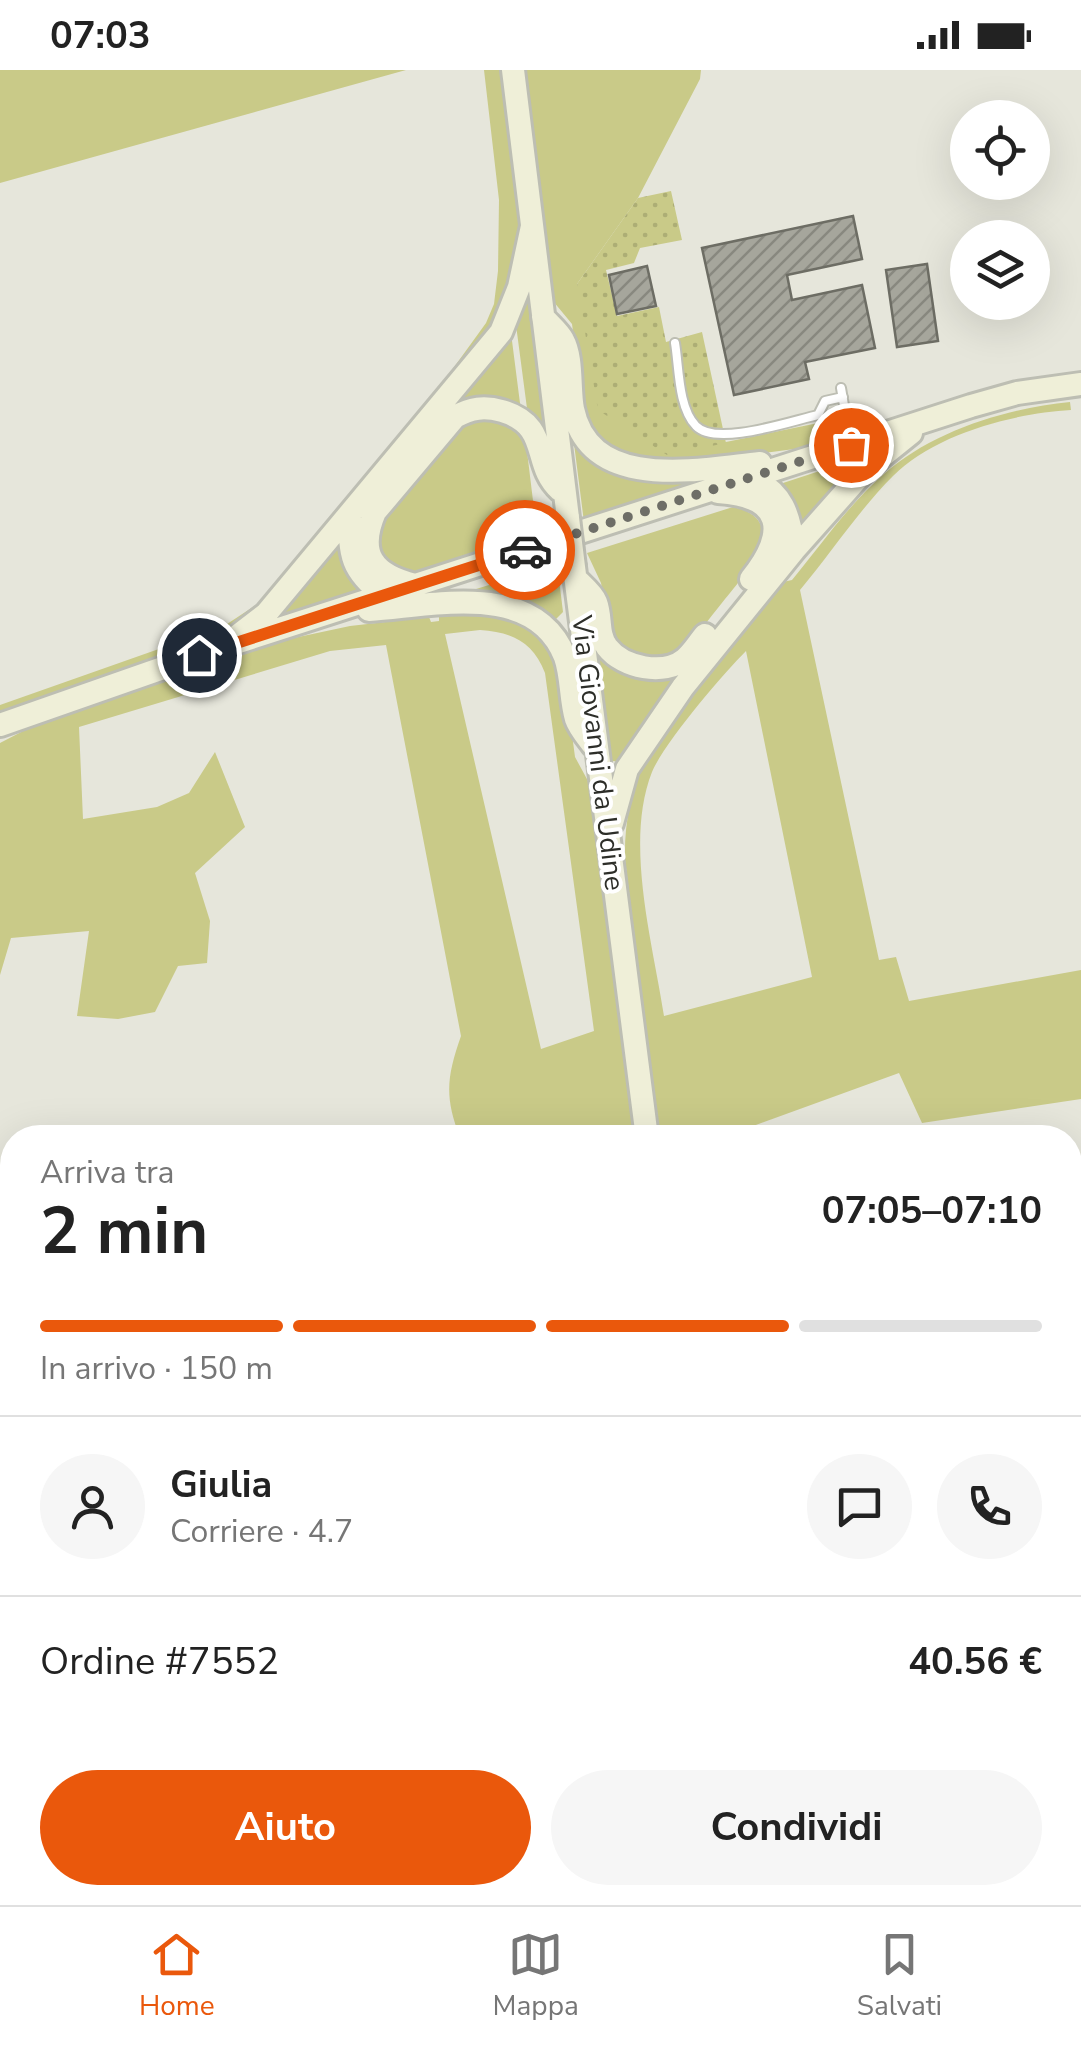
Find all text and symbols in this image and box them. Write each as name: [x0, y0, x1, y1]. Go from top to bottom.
text: 07:03: [50, 10, 151, 61]
map controls: [950, 100, 1050, 320]
button: locate: [950, 100, 1050, 200]
button: layers: [950, 220, 1050, 320]
pin: [809, 403, 894, 488]
icon: bag: [824, 418, 879, 473]
courier: [475, 500, 575, 600]
icon: car: [498, 523, 553, 578]
street label: Via Giovanni da Udine: [562, 612, 634, 893]
pin: [157, 613, 242, 698]
icon: home: [172, 628, 227, 683]
text: Arriva tra: [40, 1151, 174, 1194]
text: 07:05–07:10: [822, 1185, 1042, 1236]
text: 2 min: [40, 1187, 208, 1276]
text: In arrivo · 150 m: [40, 1347, 273, 1390]
button: person: [40, 1454, 145, 1559]
button: chat: [807, 1454, 912, 1559]
button: phone: [937, 1454, 1042, 1559]
text: Giulia: [170, 1459, 272, 1510]
text: Corriere · 4.7: [170, 1510, 353, 1553]
text: Ordine #7552: [40, 1636, 279, 1687]
text: 40.56 €: [908, 1636, 1042, 1687]
button: Aiuto: [40, 1770, 531, 1885]
button: Condividi: [551, 1770, 1042, 1885]
tab: Home: [139, 1927, 215, 2025]
tab: Mappa: [493, 1927, 579, 2025]
tab: Salvati: [857, 1927, 942, 2025]

